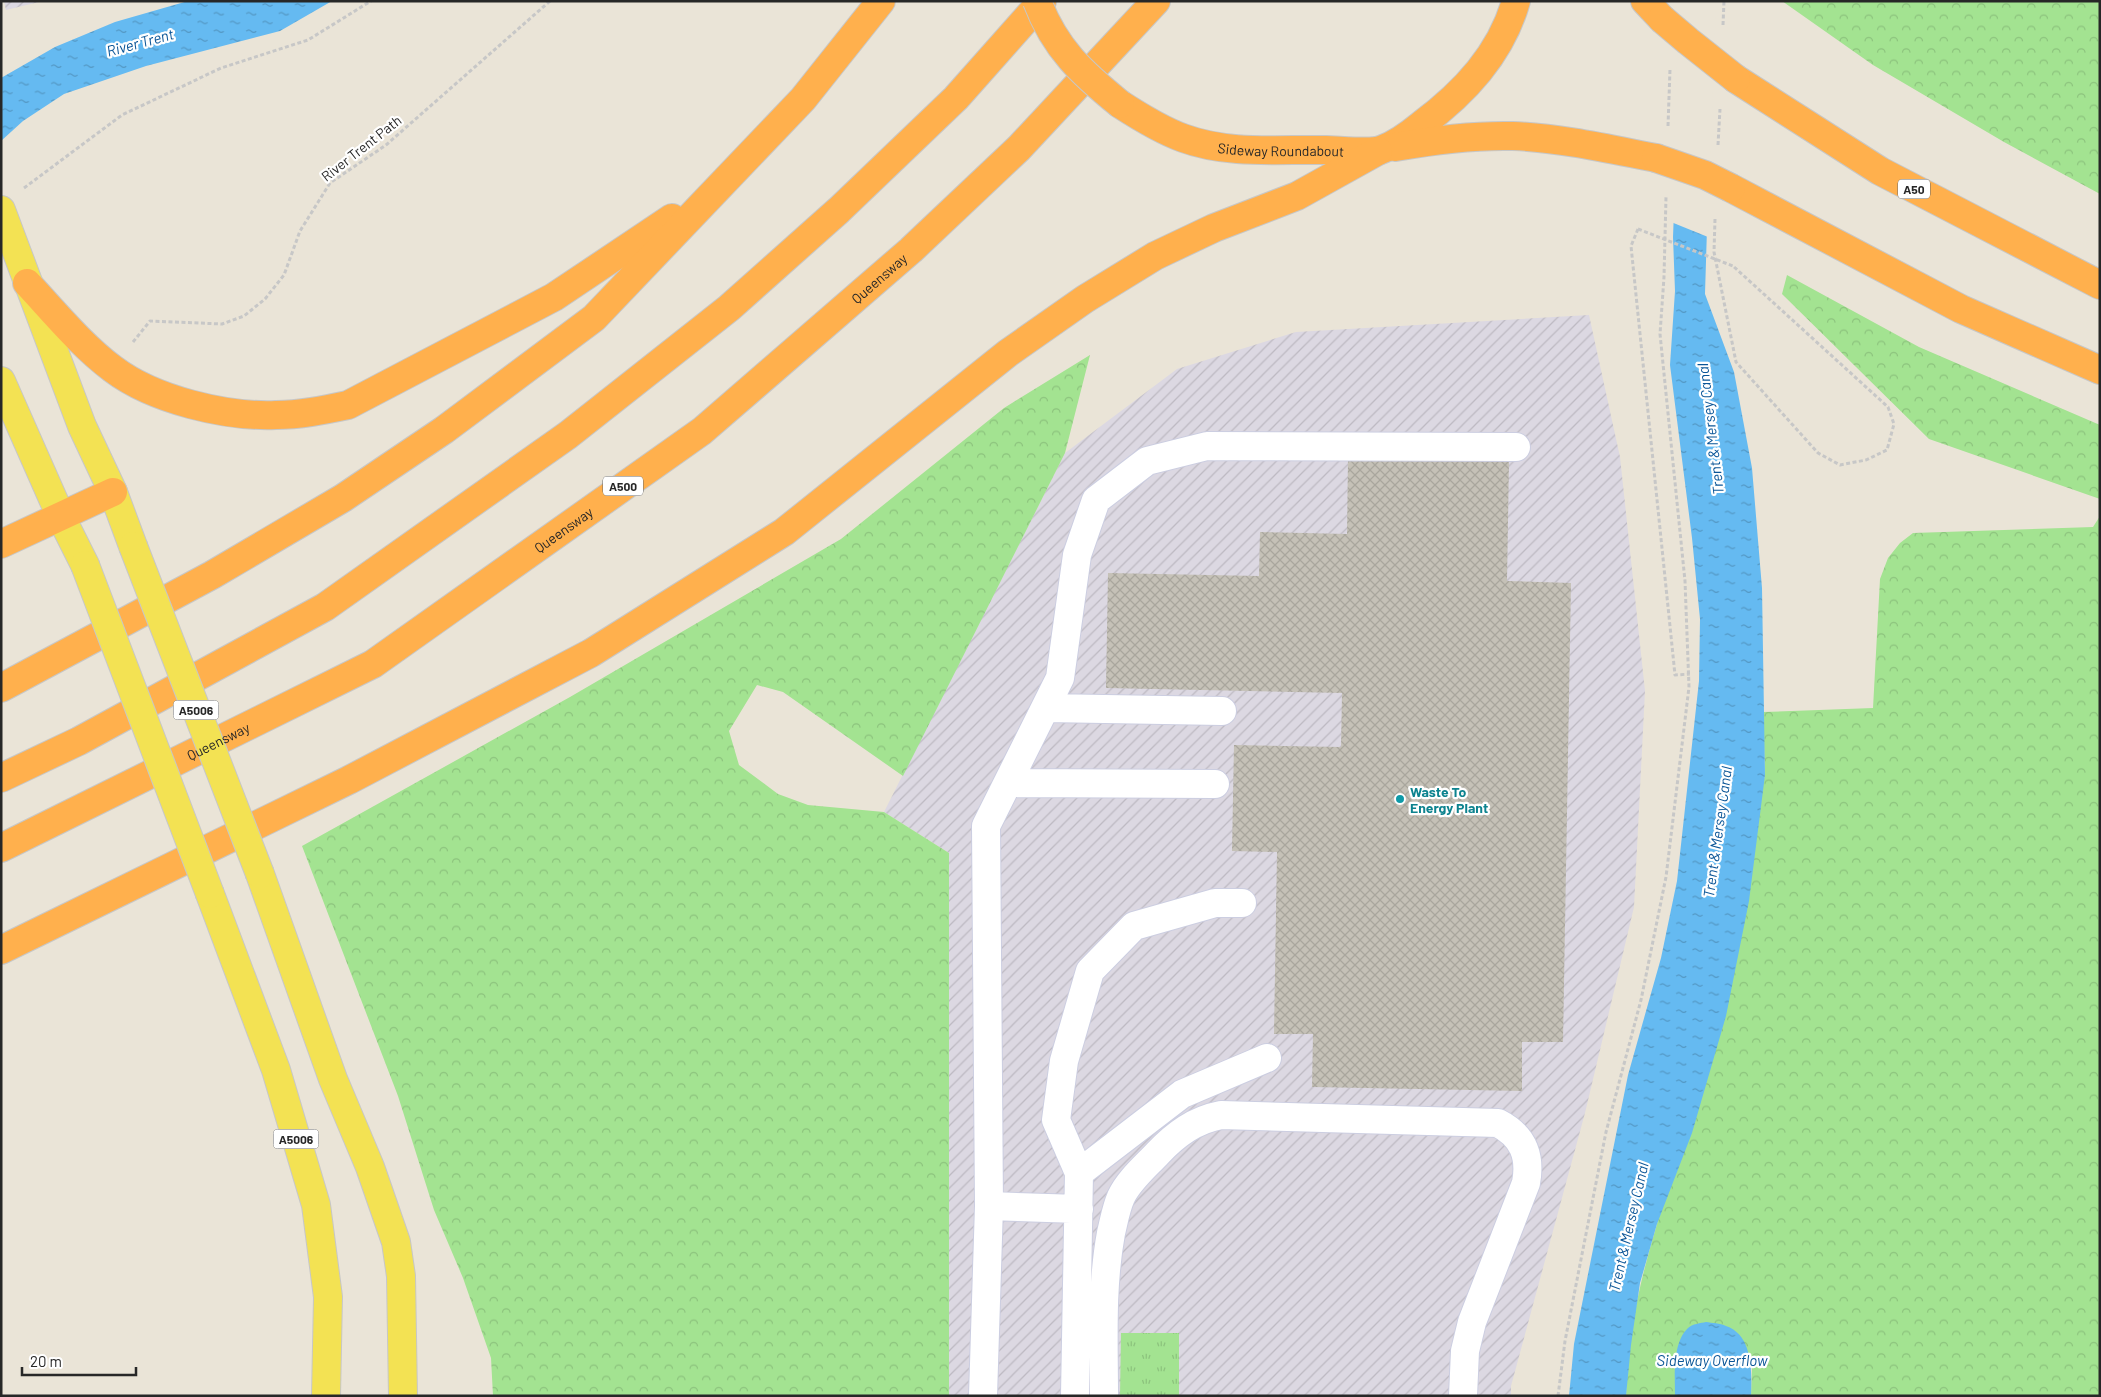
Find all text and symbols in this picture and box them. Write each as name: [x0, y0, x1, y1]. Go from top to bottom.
water label: River Trent: [104, 24, 176, 60]
street label: River Trent Path: [318, 111, 404, 185]
street label: Sideway Roundabout: [1217, 138, 1345, 159]
road number: A50: [1898, 180, 1930, 198]
street label: Queensway: [848, 249, 910, 307]
water label: Trent & Mersey Canal: [1693, 362, 1727, 496]
road number: A500: [603, 476, 643, 496]
street label: Queensway: [531, 502, 596, 556]
road number: A5006: [174, 700, 218, 720]
street label: Queensway: [184, 718, 253, 763]
water label: Trent & Mersey Canal: [1699, 765, 1735, 899]
place label: Waste To Energy Plant: [1410, 783, 1488, 816]
marker: Waste To Energy Plant: [1394, 793, 1406, 805]
road number: A5006: [274, 1130, 318, 1148]
water label: Trent & Mersey Canal: [1604, 1160, 1652, 1294]
scale bar: [22, 1344, 136, 1376]
water label: Sideway Overflow: [1657, 1351, 1768, 1369]
text: 20 m: [30, 1352, 62, 1370]

